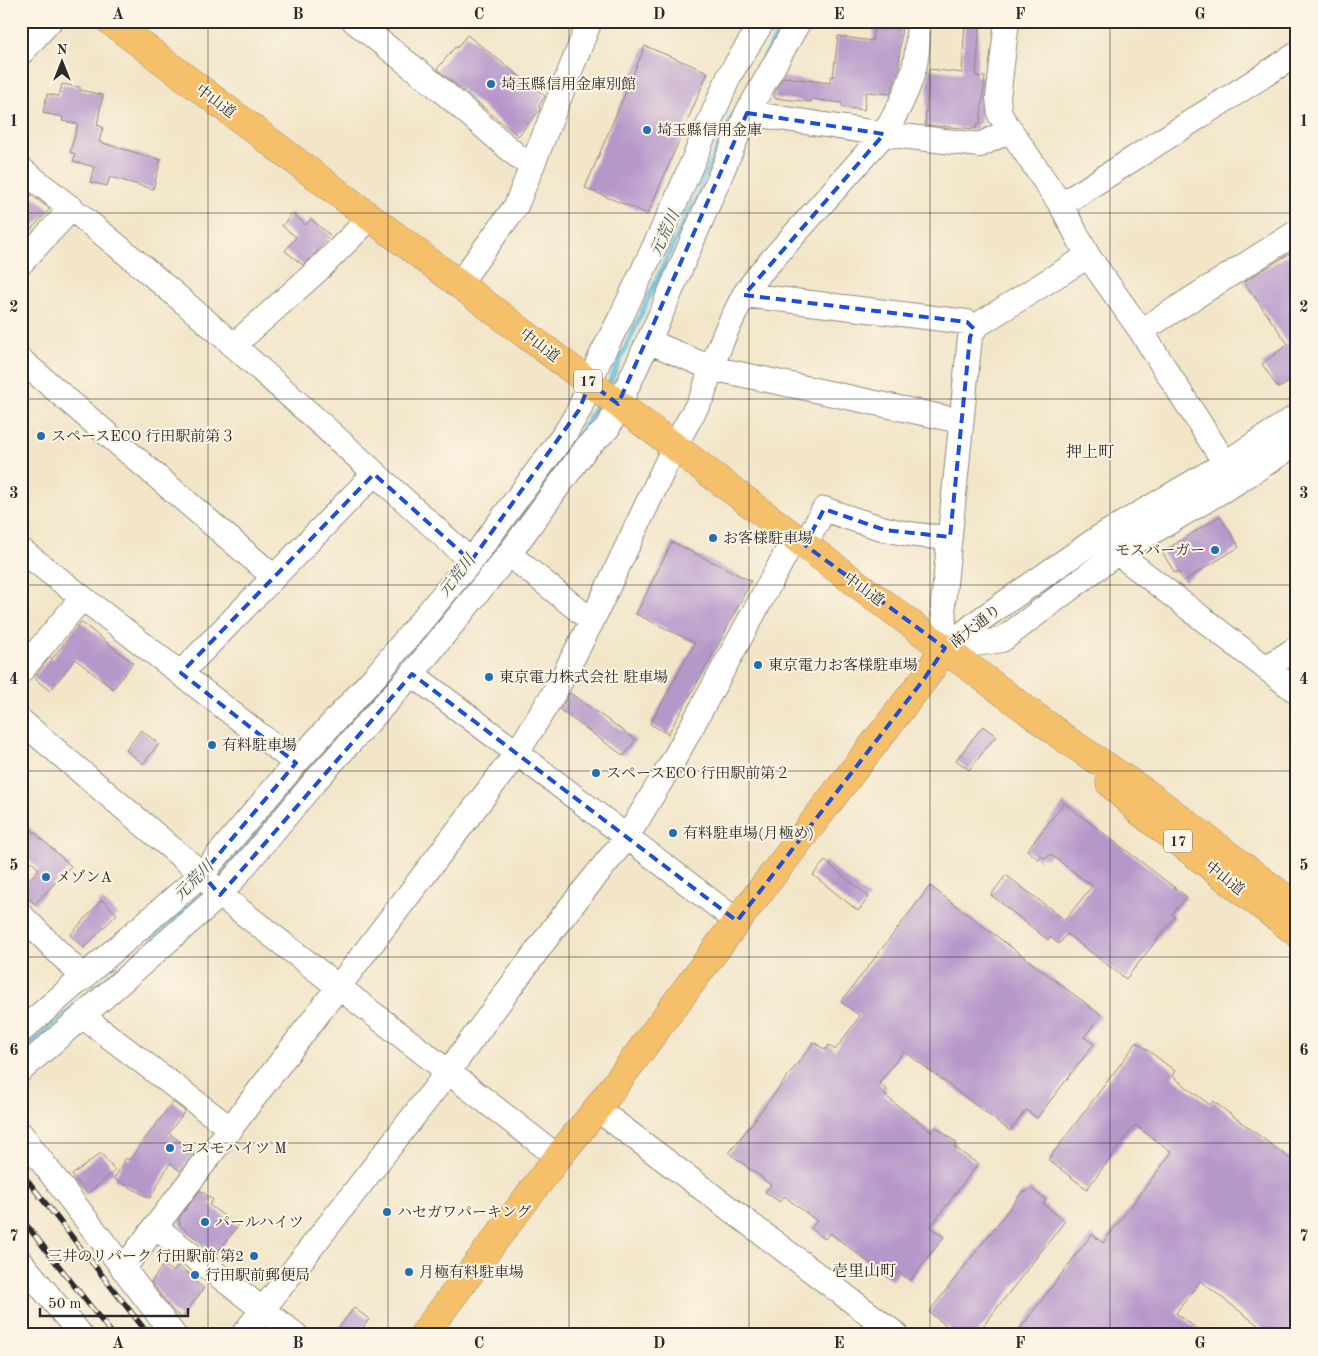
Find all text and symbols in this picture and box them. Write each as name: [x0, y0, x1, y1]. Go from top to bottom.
text: A: [112, 7, 124, 23]
text: B: [292, 7, 304, 23]
text: C: [474, 7, 484, 23]
text: D: [653, 7, 665, 23]
text: E: [833, 7, 845, 23]
text: F: [1015, 7, 1026, 23]
text: G: [1194, 7, 1206, 23]
north arrow: [38, 38, 88, 88]
text: N: [57, 43, 68, 57]
place label: 埼玉縣信用金庫別館: [501, 76, 636, 93]
marker: 埼玉縣信用金庫別館: [485, 78, 497, 90]
street label: 中山道: [193, 81, 239, 122]
text: 1: [9, 114, 19, 130]
text: 1: [1299, 114, 1309, 130]
place label: 埼玉縣信用金庫: [657, 122, 762, 139]
marker: 埼玉縣信用金庫: [641, 124, 653, 136]
water label: 元荒川: [647, 206, 684, 259]
text: 2: [9, 300, 19, 316]
text: 2: [1299, 300, 1309, 316]
street label: 中山道: [517, 325, 563, 366]
road number: 17: [574, 370, 602, 392]
place label: スペースECO 行田駅前第３: [51, 428, 235, 445]
marker: スペースECO 行田駅前第３: [35, 430, 47, 442]
district label: 押上町: [1066, 443, 1114, 461]
text: 3: [9, 486, 19, 502]
text: 3: [1299, 486, 1309, 502]
place label: お客様駐車場: [723, 530, 813, 547]
marker: お客様駐車場: [707, 532, 719, 544]
place label: モスバーガー: [1115, 543, 1205, 559]
marker: モスバーガー: [1209, 544, 1221, 556]
water label: 元荒川: [435, 550, 480, 600]
street label: 中山道: [841, 569, 887, 610]
street label: 南大通り: [946, 601, 1004, 652]
place label: 東京電力お客様駐車場: [768, 657, 918, 674]
marker: 東京電力お客様駐車場: [752, 659, 764, 671]
place label: 東京電力株式会社 駐車場: [499, 669, 668, 686]
marker: 東京電力株式会社 駐車場: [483, 671, 495, 683]
text: 4: [9, 672, 19, 688]
text: 4: [1299, 672, 1309, 688]
place label: 有料駐車場: [222, 737, 297, 754]
marker: 有料駐車場: [206, 739, 218, 751]
place label: スペースECO 行田駅前第２: [606, 765, 790, 782]
marker: スペースECO 行田駅前第２: [590, 767, 602, 779]
place label: 有料駐車場(月極め): [683, 825, 814, 842]
marker: 有料駐車場(月極め): [667, 827, 679, 839]
road number: 17: [1164, 829, 1192, 852]
water label: 元荒川: [170, 856, 218, 904]
text: 5: [9, 858, 19, 874]
street label: 中山道: [1202, 858, 1248, 899]
text: 5: [1299, 858, 1309, 874]
place label: メゾンA: [56, 869, 113, 886]
marker: メゾンA: [40, 871, 52, 883]
text: 6: [9, 1043, 19, 1059]
text: 6: [1299, 1043, 1309, 1059]
place label: コスモハイツ M: [180, 1141, 287, 1157]
marker: コスモハイツ M: [164, 1142, 176, 1154]
place label: ハセガワパーキング: [397, 1204, 532, 1221]
marker: ハセガワパーキング: [381, 1206, 393, 1218]
place label: パールハイツ: [215, 1215, 304, 1231]
marker: パールハイツ: [199, 1216, 211, 1228]
text: 7: [9, 1229, 19, 1245]
text: 7: [1299, 1229, 1309, 1245]
place label: 三井のリパーク 行田駅前 第2: [47, 1248, 244, 1265]
marker: 三井のリパーク 行田駅前 第2: [248, 1250, 260, 1262]
district label: 壱里山町: [832, 1262, 896, 1280]
place label: 月極有料駐車場: [419, 1264, 524, 1281]
marker: 月極有料駐車場: [403, 1266, 415, 1278]
place label: 行田駅前郵便局: [205, 1267, 310, 1284]
marker: 行田駅前郵便局: [189, 1269, 201, 1281]
scale bar: [40, 1286, 188, 1318]
text: 50 m: [48, 1297, 82, 1312]
text: A: [112, 1336, 124, 1352]
text: B: [292, 1336, 304, 1352]
text: C: [474, 1336, 484, 1352]
text: D: [653, 1336, 665, 1352]
text: E: [833, 1336, 845, 1352]
text: F: [1015, 1336, 1026, 1352]
text: G: [1194, 1336, 1206, 1352]

